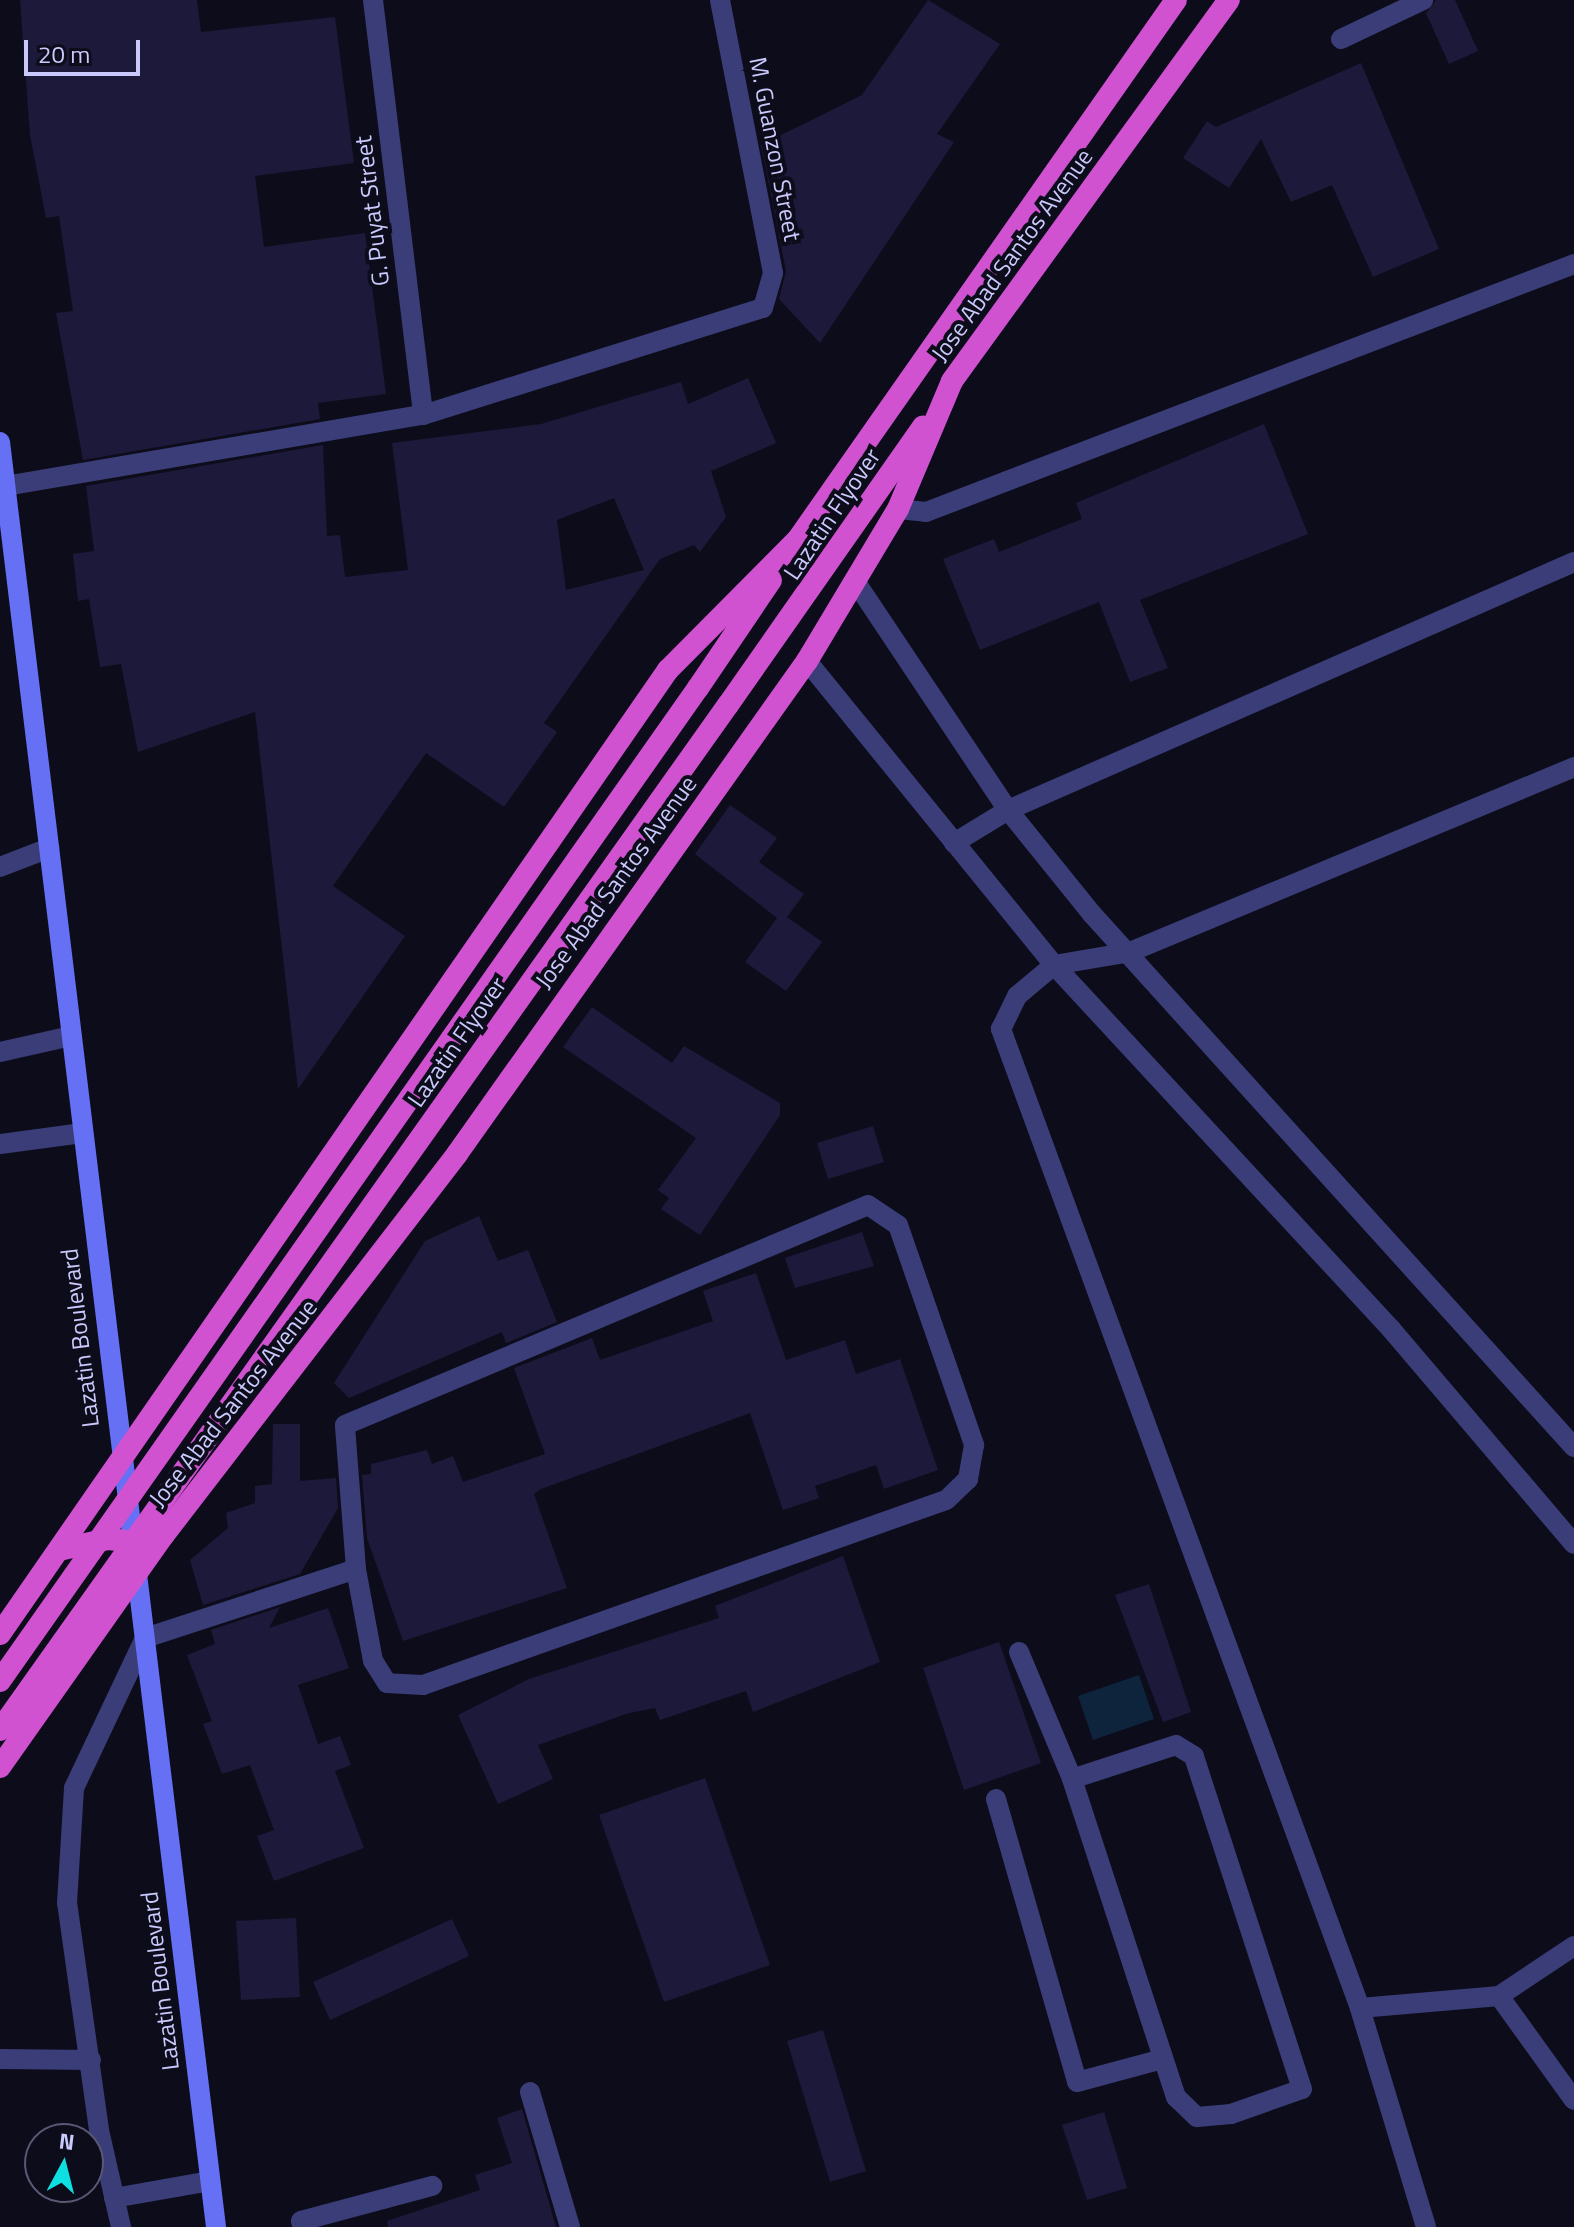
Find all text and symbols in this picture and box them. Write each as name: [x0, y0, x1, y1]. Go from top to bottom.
scale bar: [28, 24, 144, 74]
text: 20 m: [38, 36, 90, 72]
street label: M. Guanzon Street: [743, 55, 807, 243]
street label: G. Puyat Street: [348, 134, 396, 288]
street label: Jose Abad Santos Avenue: [925, 143, 1099, 367]
street label: Lazatin Flyover: [778, 443, 886, 585]
street label: Jose Abad Santos Avenue: [529, 770, 703, 994]
street label: Lazatin Flyover: [402, 971, 512, 1113]
street label: Lazatin Boulevard: [55, 1247, 105, 1429]
street label: Jose Abad Santos Avenue: [143, 1293, 323, 1513]
street label: Lazatin Boulevard: [135, 1890, 185, 2072]
north arrow: [24, 2123, 104, 2203]
text: N: [57, 2123, 76, 2159]

